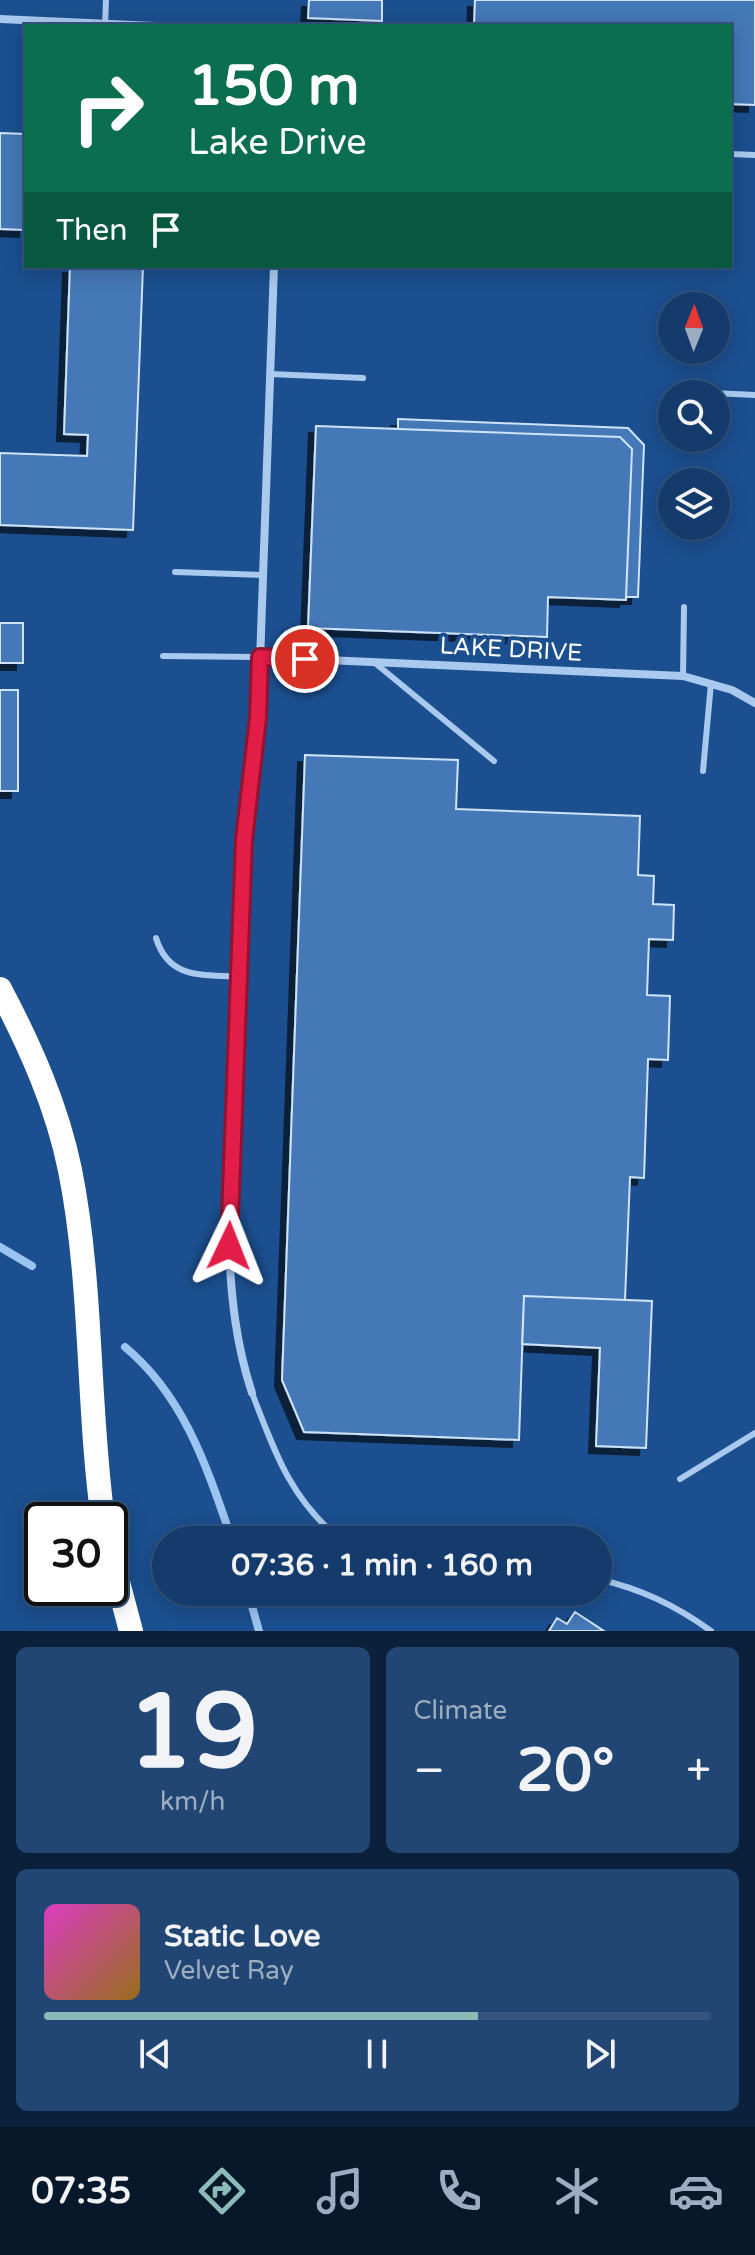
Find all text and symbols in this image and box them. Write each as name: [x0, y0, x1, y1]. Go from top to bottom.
text: 150 m: [188, 53, 359, 120]
icon: right: [56, 56, 160, 160]
text: Lake Drive: [188, 121, 367, 164]
icon: arrive: [144, 208, 188, 252]
text: Then: [56, 212, 128, 249]
north arrow: [658, 292, 730, 364]
map controls: [658, 292, 730, 540]
button: search: [658, 380, 730, 452]
button: layers: [658, 468, 730, 540]
pin: [271, 625, 339, 693]
street label: LAKE DRIVE: [439, 631, 583, 668]
icon: arrive: [283, 637, 327, 681]
position arrow: [187, 1204, 271, 1288]
speed limit sign: 30: [24, 1502, 128, 1606]
text: 07:36 · 1 min · 160 m: [231, 1547, 533, 1584]
text: 19: [127, 1671, 258, 1796]
text: Climate: [414, 1695, 507, 1726]
text: 20°: [517, 1735, 615, 1807]
text: −: [414, 1745, 445, 1798]
text: +: [686, 1745, 711, 1798]
text: km/h: [160, 1786, 225, 1817]
text: Static Love: [164, 1918, 320, 1955]
text: Velvet Ray: [164, 1955, 294, 1986]
icon: previous: [133, 2032, 177, 2076]
icon: pause: [355, 2032, 399, 2076]
icon: next: [578, 2032, 622, 2076]
icon: directions: [194, 2163, 250, 2219]
icon: music: [312, 2163, 368, 2219]
icon: phone: [431, 2163, 487, 2219]
icon: climate: [549, 2163, 605, 2219]
icon: car: [668, 2163, 724, 2219]
text: 07:35: [31, 2170, 131, 2213]

